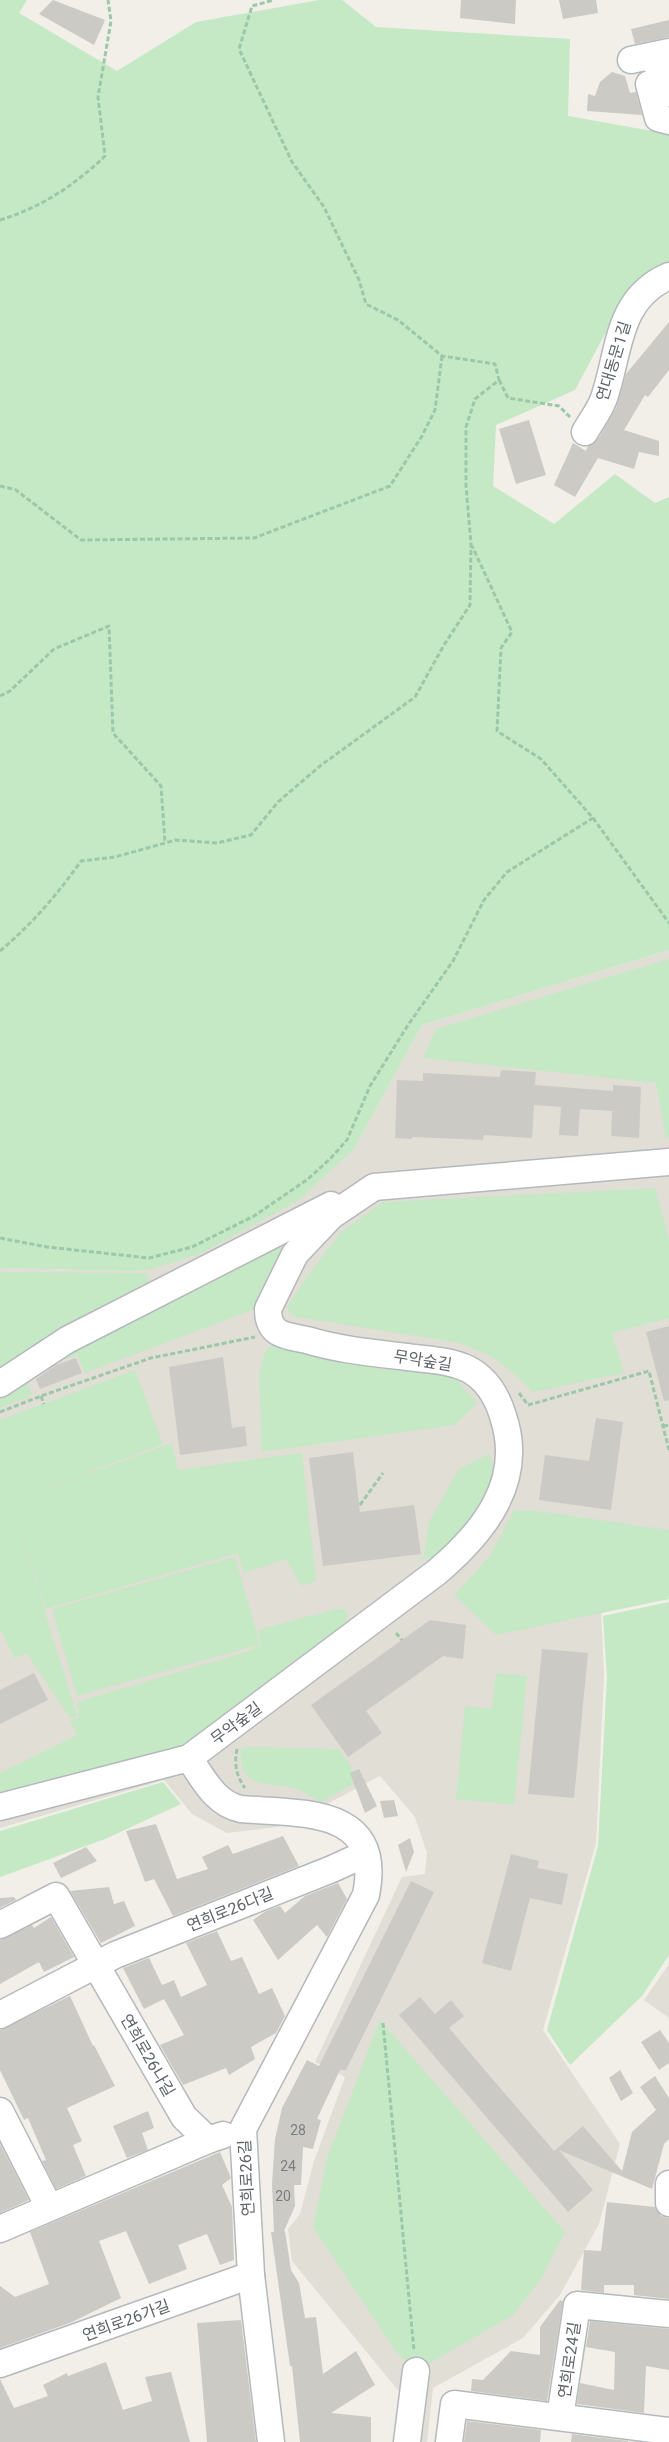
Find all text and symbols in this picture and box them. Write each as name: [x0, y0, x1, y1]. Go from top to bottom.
street label: 연대동문1길: [592, 319, 635, 403]
street label: 무악숲길: [392, 1347, 453, 1374]
street label: 무악숲길: [207, 1698, 266, 1749]
street label: 연희로26다길: [184, 1883, 276, 1935]
street label: 연희로26나길: [116, 2011, 179, 2100]
house number: 28: [290, 2122, 306, 2138]
street label: 연희로26길: [235, 2139, 258, 2217]
house number: 24: [280, 2158, 296, 2174]
house number: 20: [275, 2188, 291, 2204]
street label: 연희로26가길: [80, 2296, 172, 2345]
street label: 연희로24길: [555, 2321, 584, 2399]

